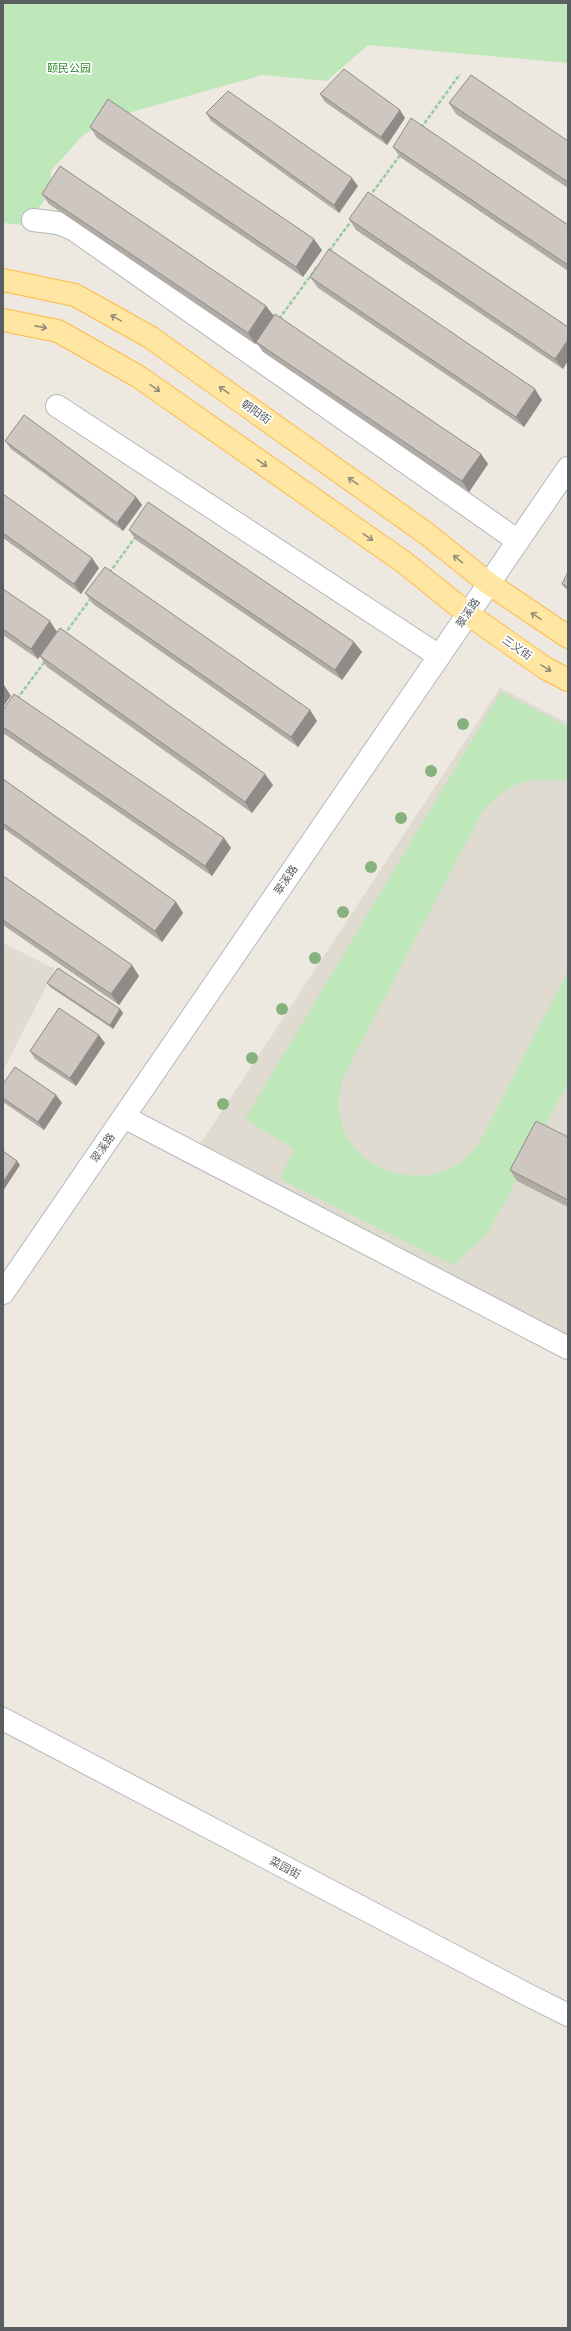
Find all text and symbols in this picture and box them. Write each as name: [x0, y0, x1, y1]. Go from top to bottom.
park label: 颐民公园: [47, 62, 91, 75]
one-way arrow: [110, 314, 122, 322]
one-way arrow: [34, 324, 47, 332]
one-way arrow: [149, 384, 160, 392]
one-way arrow: [219, 386, 230, 394]
street label: 朝阳街: [239, 397, 273, 427]
one-way arrow: [256, 459, 267, 467]
one-way arrow: [348, 477, 359, 485]
one-way arrow: [362, 533, 373, 541]
one-way arrow: [452, 554, 463, 563]
street label: 翠溪路: [453, 596, 483, 630]
one-way arrow: [530, 611, 541, 620]
street label: 三义街: [500, 633, 534, 663]
one-way arrow: [540, 664, 551, 672]
street label: 翠溪路: [271, 863, 301, 897]
street label: 翠溪路: [88, 1131, 118, 1165]
street label: 菜园街: [267, 1855, 303, 1881]

